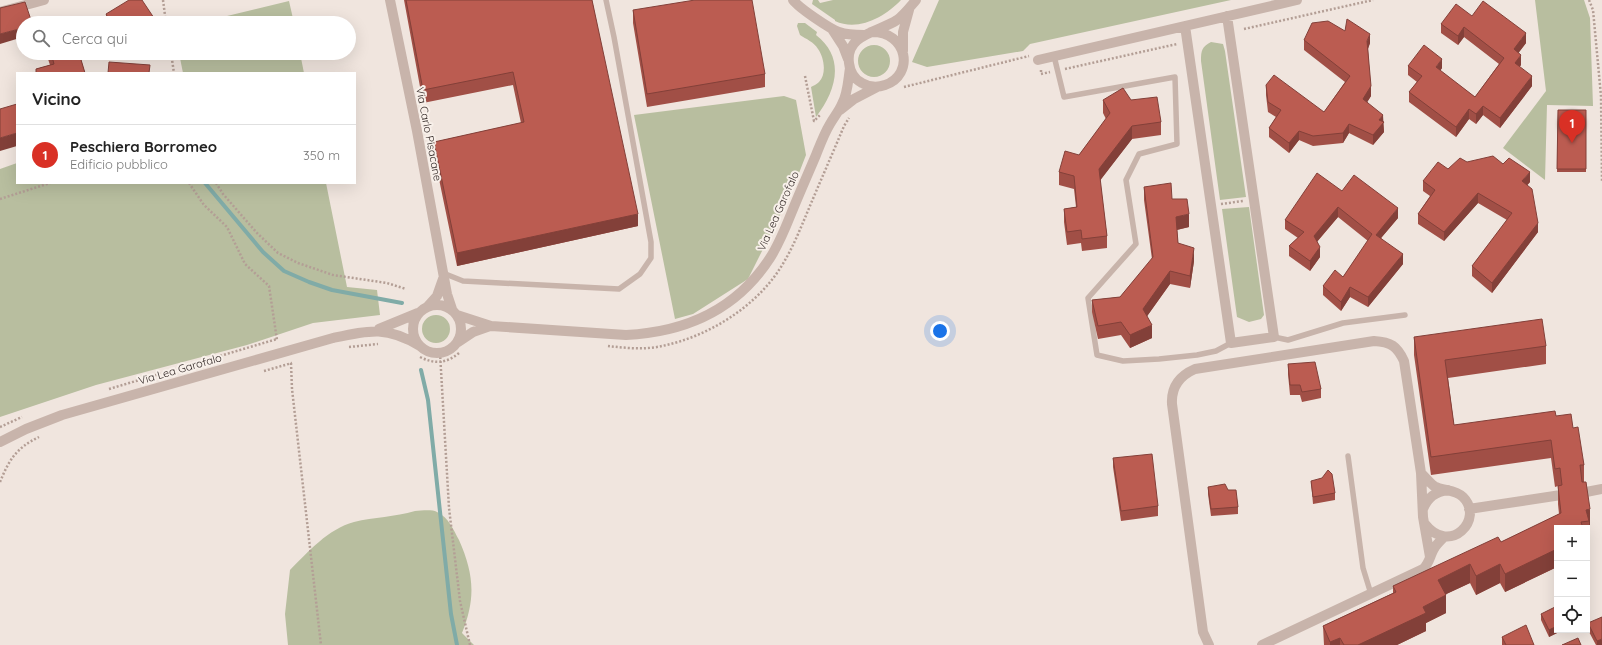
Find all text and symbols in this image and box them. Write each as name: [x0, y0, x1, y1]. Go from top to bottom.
search box: [16, 16, 356, 60]
icon: search: [30, 27, 52, 49]
text: Cerca qui: [62, 29, 128, 48]
street label: Via Carlo Pisacane: [413, 86, 445, 182]
text: Vicino: [32, 88, 81, 109]
pin: 1: [1559, 110, 1585, 143]
text: Peschiera Borromeo: [70, 137, 217, 156]
text: 1: [42, 147, 48, 163]
text: 350 m: [303, 147, 340, 163]
text: Edificio pubblico: [70, 156, 168, 172]
street label: Via Lea Garofalo: [754, 169, 802, 253]
your location: [930, 321, 950, 341]
street label: Via Lea Garofalo: [137, 350, 224, 388]
map controls: [1554, 525, 1590, 633]
button: +: [1554, 525, 1590, 561]
button: −: [1554, 561, 1590, 597]
button: locate: [1554, 597, 1590, 633]

